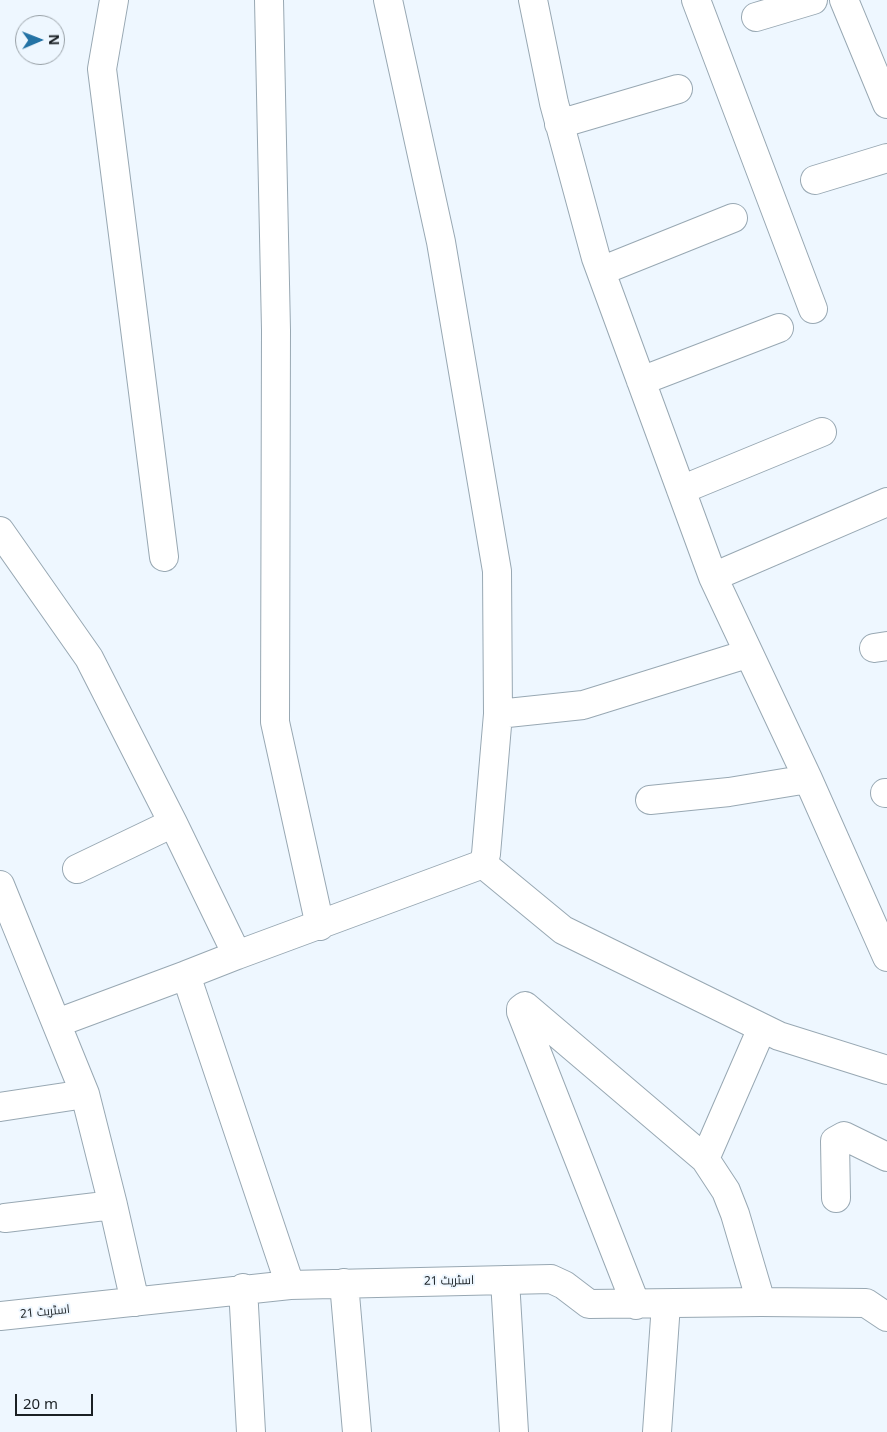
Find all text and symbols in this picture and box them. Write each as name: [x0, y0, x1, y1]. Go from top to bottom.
north arrow: [15, 15, 65, 65]
text: N: [45, 34, 64, 46]
street label: اسٹریٹ 21: [424, 1273, 474, 1289]
street label: اسٹریٹ 21: [19, 1302, 71, 1322]
scale bar: [18, 1384, 95, 1416]
text: 20 m: [23, 1393, 58, 1413]

